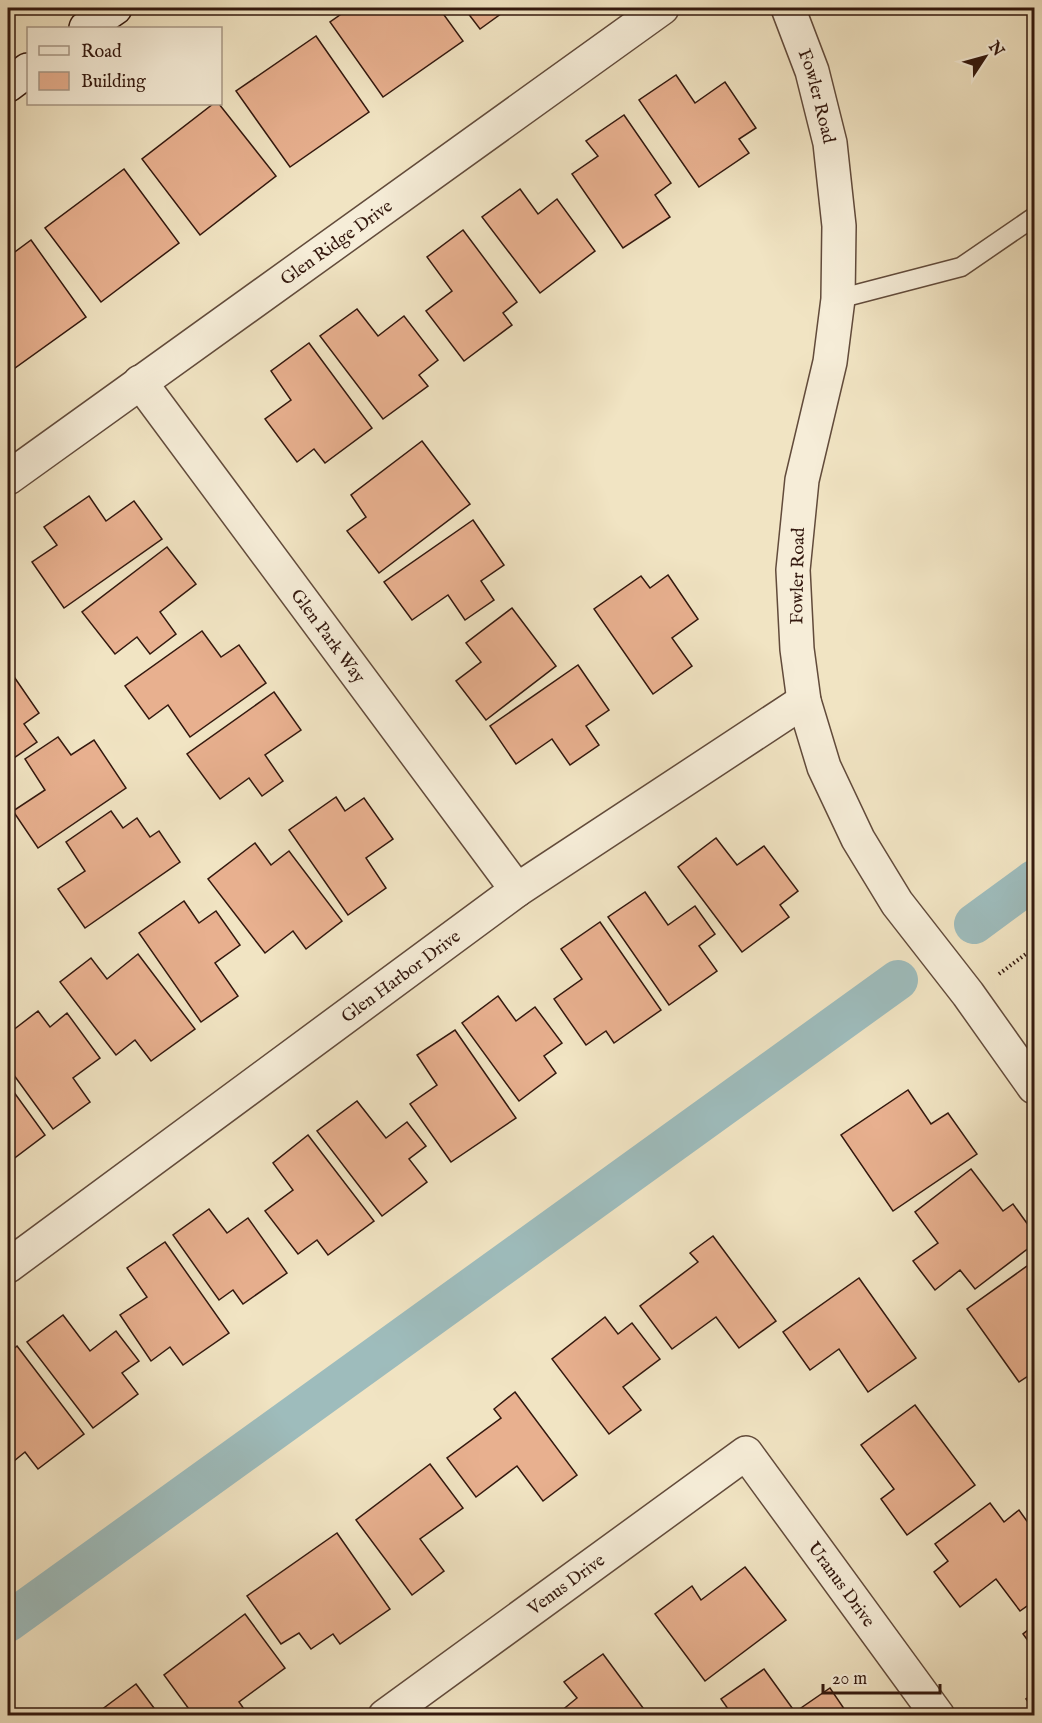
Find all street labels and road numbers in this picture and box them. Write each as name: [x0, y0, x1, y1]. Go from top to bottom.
street label: Fowler Road: [792, 46, 840, 146]
street label: Glen Ridge Drive: [276, 195, 398, 292]
street label: Fowler Road: [786, 527, 811, 625]
street label: Glen Park Way: [285, 585, 370, 688]
street label: Glen Harbor Drive: [337, 926, 466, 1029]
street label: Uranus Drive: [802, 1538, 879, 1632]
street label: Venus Drive: [523, 1549, 610, 1622]

